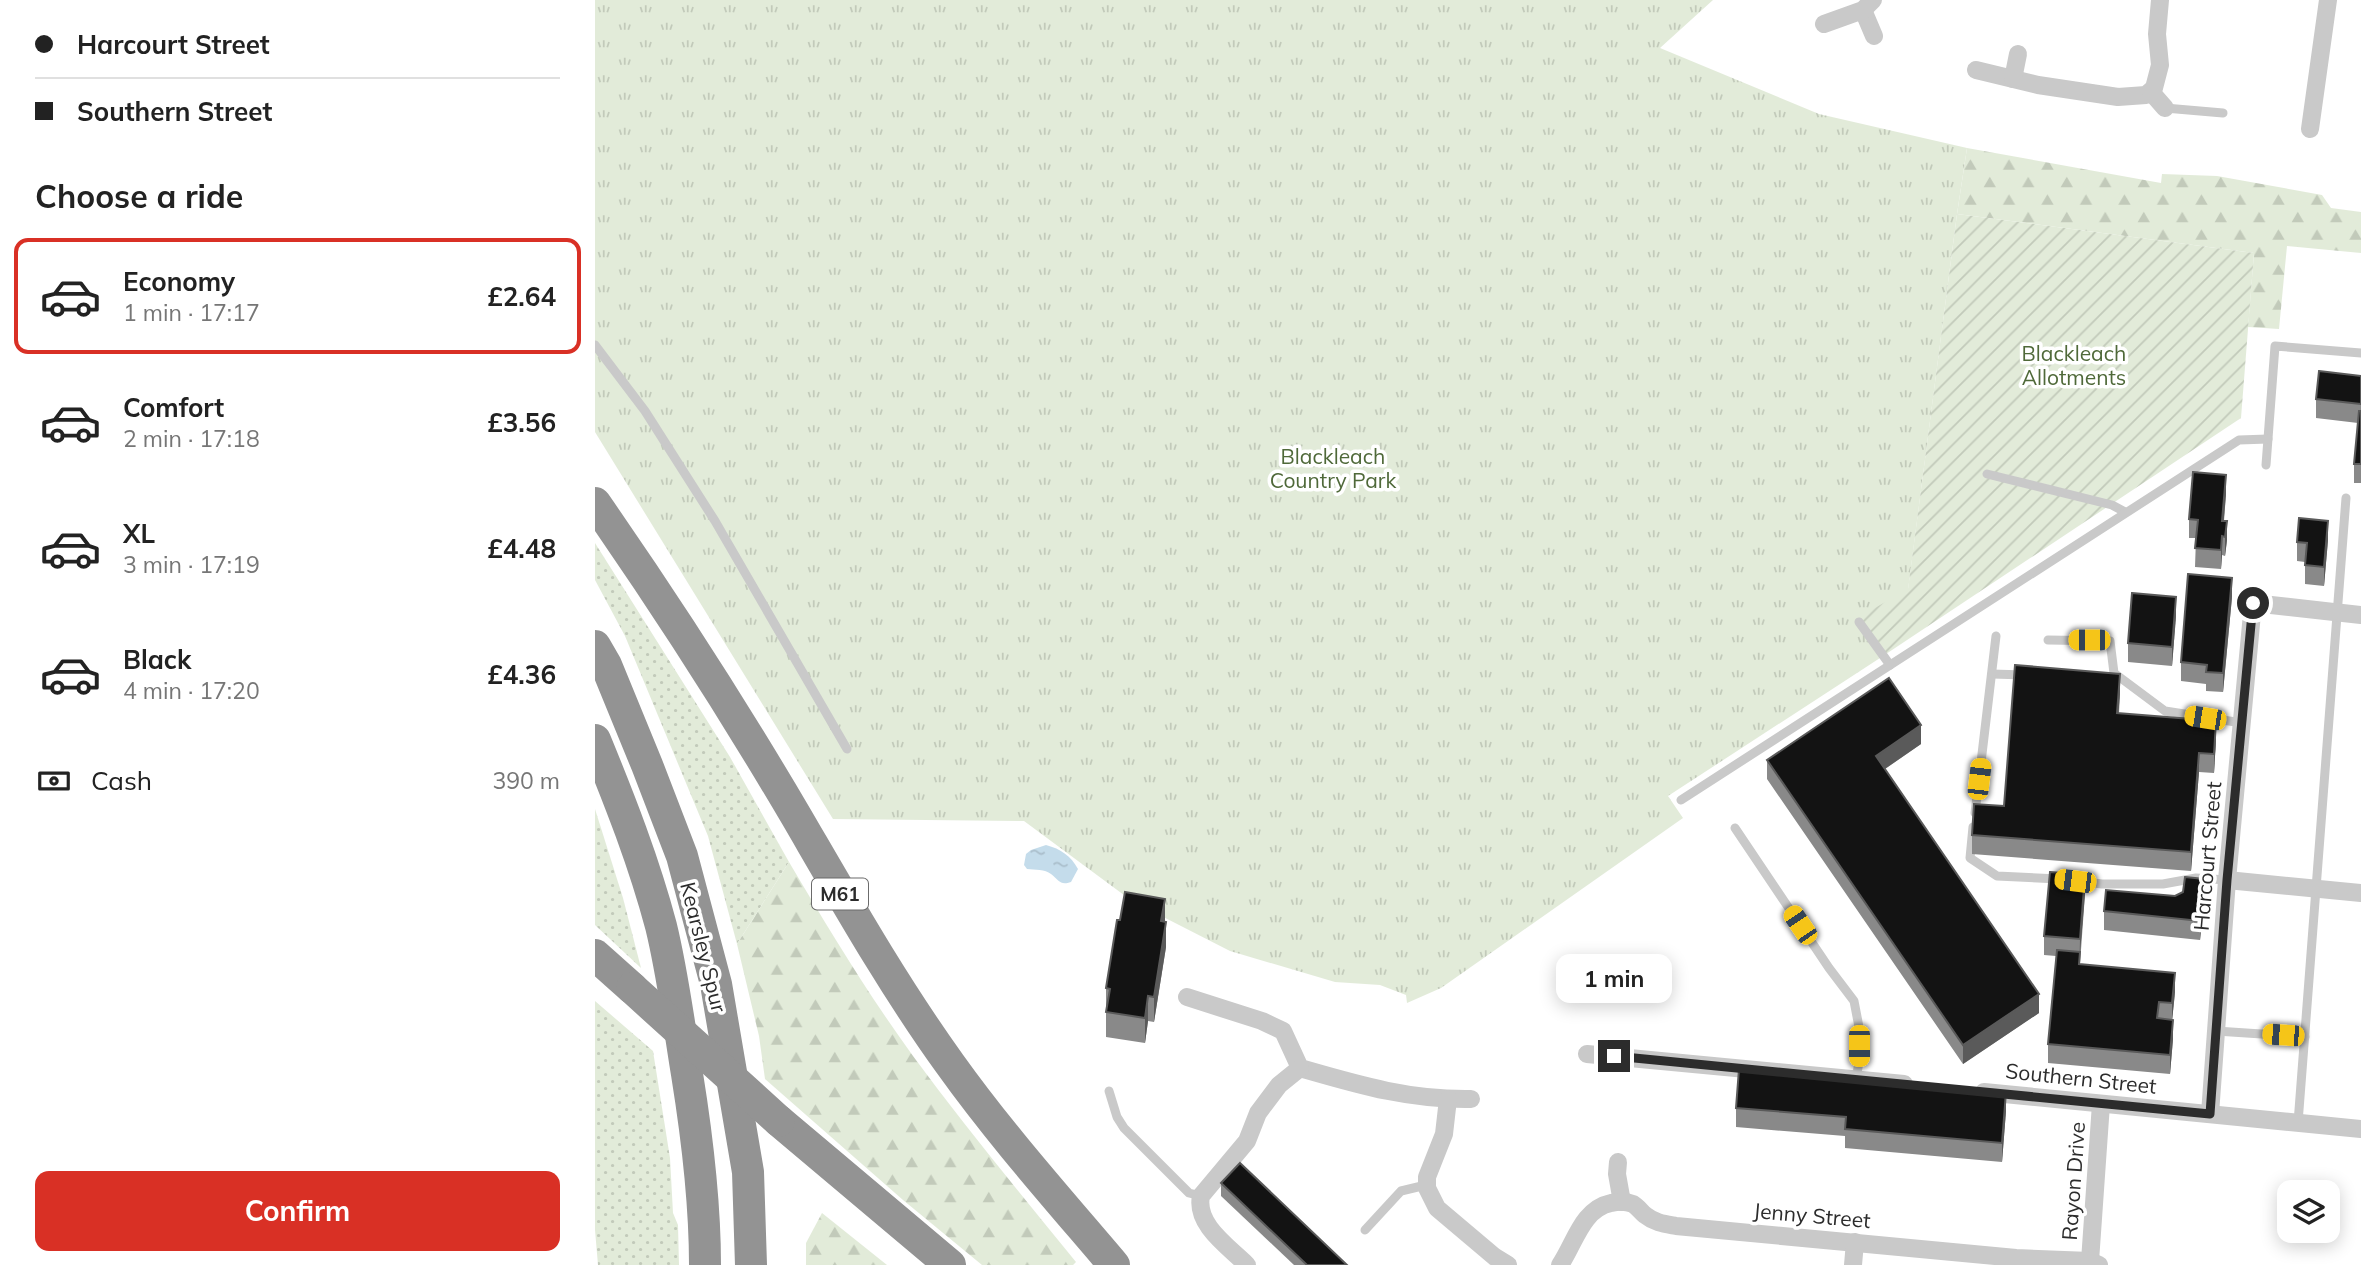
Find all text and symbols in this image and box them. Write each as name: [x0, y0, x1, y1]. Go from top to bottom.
text: Harcourt Street: [77, 28, 270, 61]
text: Southern Street: [77, 95, 272, 128]
text: Choose a ride: [35, 176, 243, 216]
icon: car: [39, 265, 102, 328]
text: Economy: [123, 265, 235, 298]
text: £2.64: [487, 280, 556, 313]
text: 1 min · 17:17: [123, 298, 260, 327]
park label: Blackleach Allotments: [2022, 340, 2126, 390]
icon: car: [39, 391, 102, 454]
text: Comfort: [123, 391, 224, 424]
text: £3.56: [487, 406, 556, 439]
text: 2 min · 17:18: [123, 424, 260, 453]
park label: Blackleach Country Park: [1270, 443, 1396, 493]
icon: car: [39, 517, 102, 580]
text: XL: [123, 517, 155, 550]
text: £4.48: [487, 532, 556, 565]
text: 3 min · 17:19: [123, 550, 260, 579]
route start: [2237, 587, 2269, 619]
car: [2069, 630, 2111, 651]
icon: car: [39, 643, 102, 706]
text: Black: [123, 643, 191, 676]
text: £4.36: [487, 658, 556, 691]
text: 4 min · 17:20: [123, 676, 260, 705]
car: [2183, 704, 2228, 732]
car: [1967, 757, 1992, 801]
icon: cash: [35, 762, 73, 800]
text: Cash: [91, 764, 152, 797]
text: 390 m: [492, 766, 560, 795]
street label: Harcourt Street: [2188, 780, 2226, 932]
car: [2053, 868, 2098, 894]
road number: M61: [812, 878, 868, 909]
street label: Kearsley Spur: [675, 879, 733, 1015]
car: [1780, 902, 1821, 948]
callout: 1 min: [1556, 954, 1672, 1004]
text: 1 min: [1584, 964, 1644, 993]
car: [2262, 1023, 2305, 1047]
car: [1849, 1025, 1870, 1067]
route end: [1598, 1040, 1630, 1072]
street label: Southern Street: [2004, 1057, 2158, 1099]
street label: Rayon Drive: [2056, 1121, 2090, 1241]
button: Confirm: [35, 1171, 560, 1251]
map controls: [2277, 1180, 2340, 1243]
button: layers: [2277, 1180, 2340, 1243]
street label: Jenny Street: [1752, 1197, 1872, 1233]

